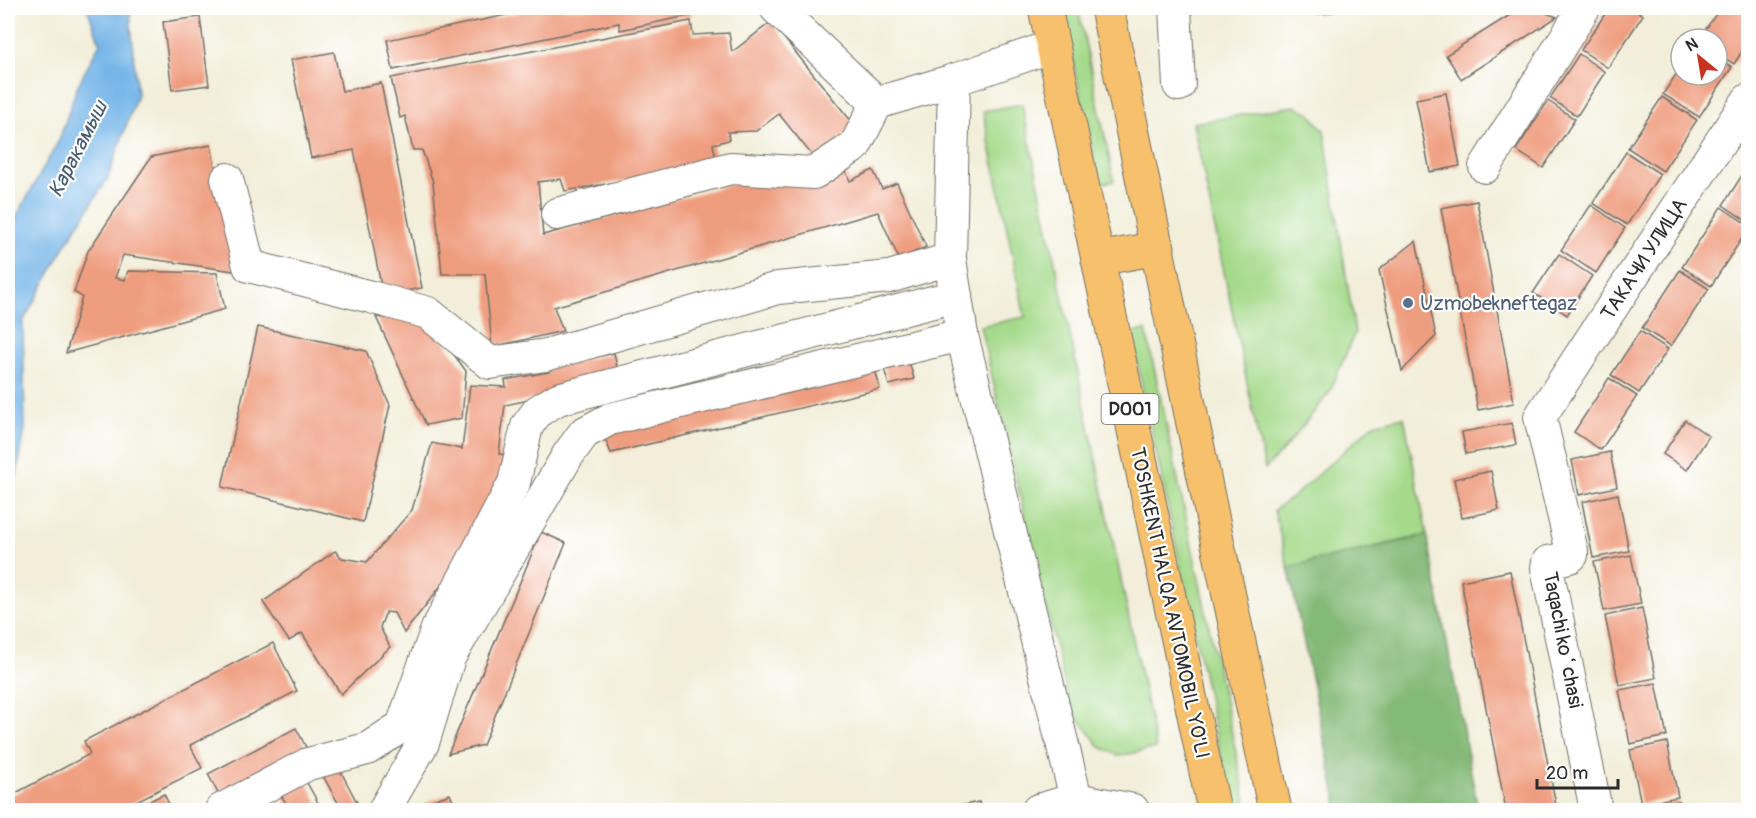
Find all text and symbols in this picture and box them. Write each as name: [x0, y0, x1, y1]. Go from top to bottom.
north arrow: [1669, 27, 1729, 87]
text: N: [1682, 33, 1702, 56]
water label: Каракамыш: [42, 94, 115, 202]
street label: ТАКАЧИ УЛИЦА: [1595, 193, 1693, 325]
place label: Uzmobekneftegaz: [1420, 291, 1577, 316]
marker: Uzmobekneftegaz: [1401, 296, 1415, 310]
road number: D001: [1102, 394, 1158, 424]
street label: TOSHKENT HALQA AVTOMOBIL YO'LI: [1125, 445, 1215, 761]
street label: Taqachi koʻchasi: [1538, 570, 1588, 710]
scale bar: [1537, 752, 1618, 790]
text: 20 m: [1546, 762, 1588, 785]

